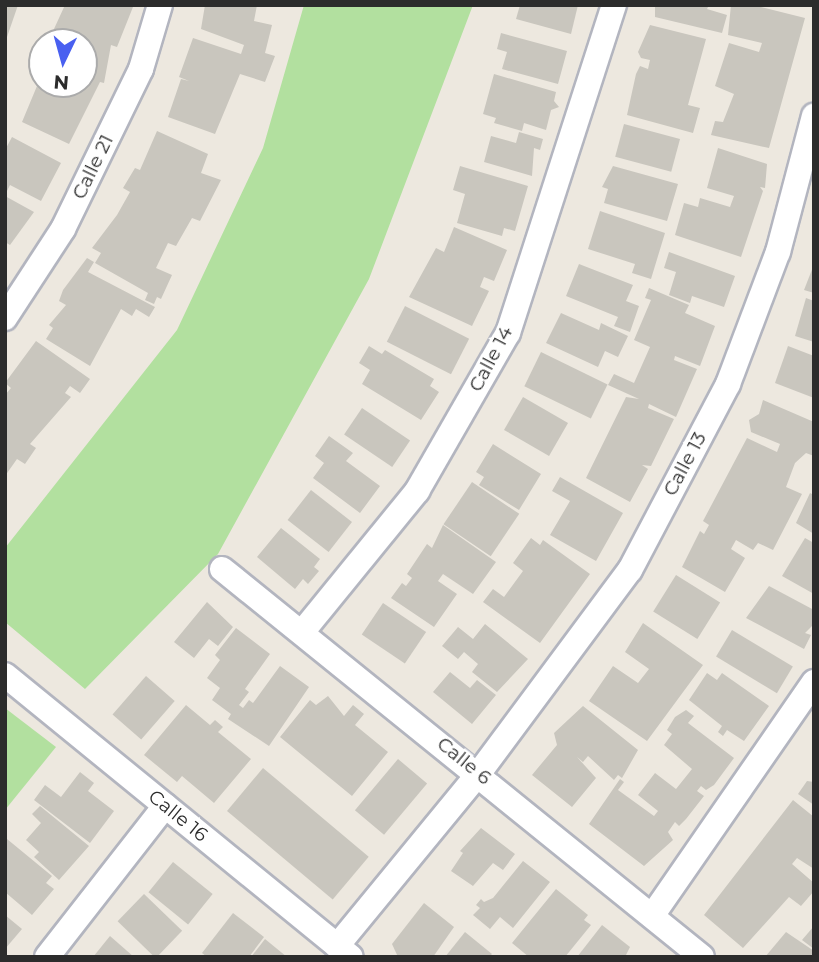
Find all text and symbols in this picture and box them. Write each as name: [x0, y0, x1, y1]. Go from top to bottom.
north arrow: [28, 28, 98, 98]
text: N: [53, 70, 70, 95]
street label: Calle 21: [68, 131, 118, 203]
street label: Calle 14: [464, 322, 518, 396]
street label: Calle 13: [659, 428, 711, 500]
street label: Calle 6: [432, 732, 496, 790]
street label: Calle 16: [144, 785, 212, 847]

